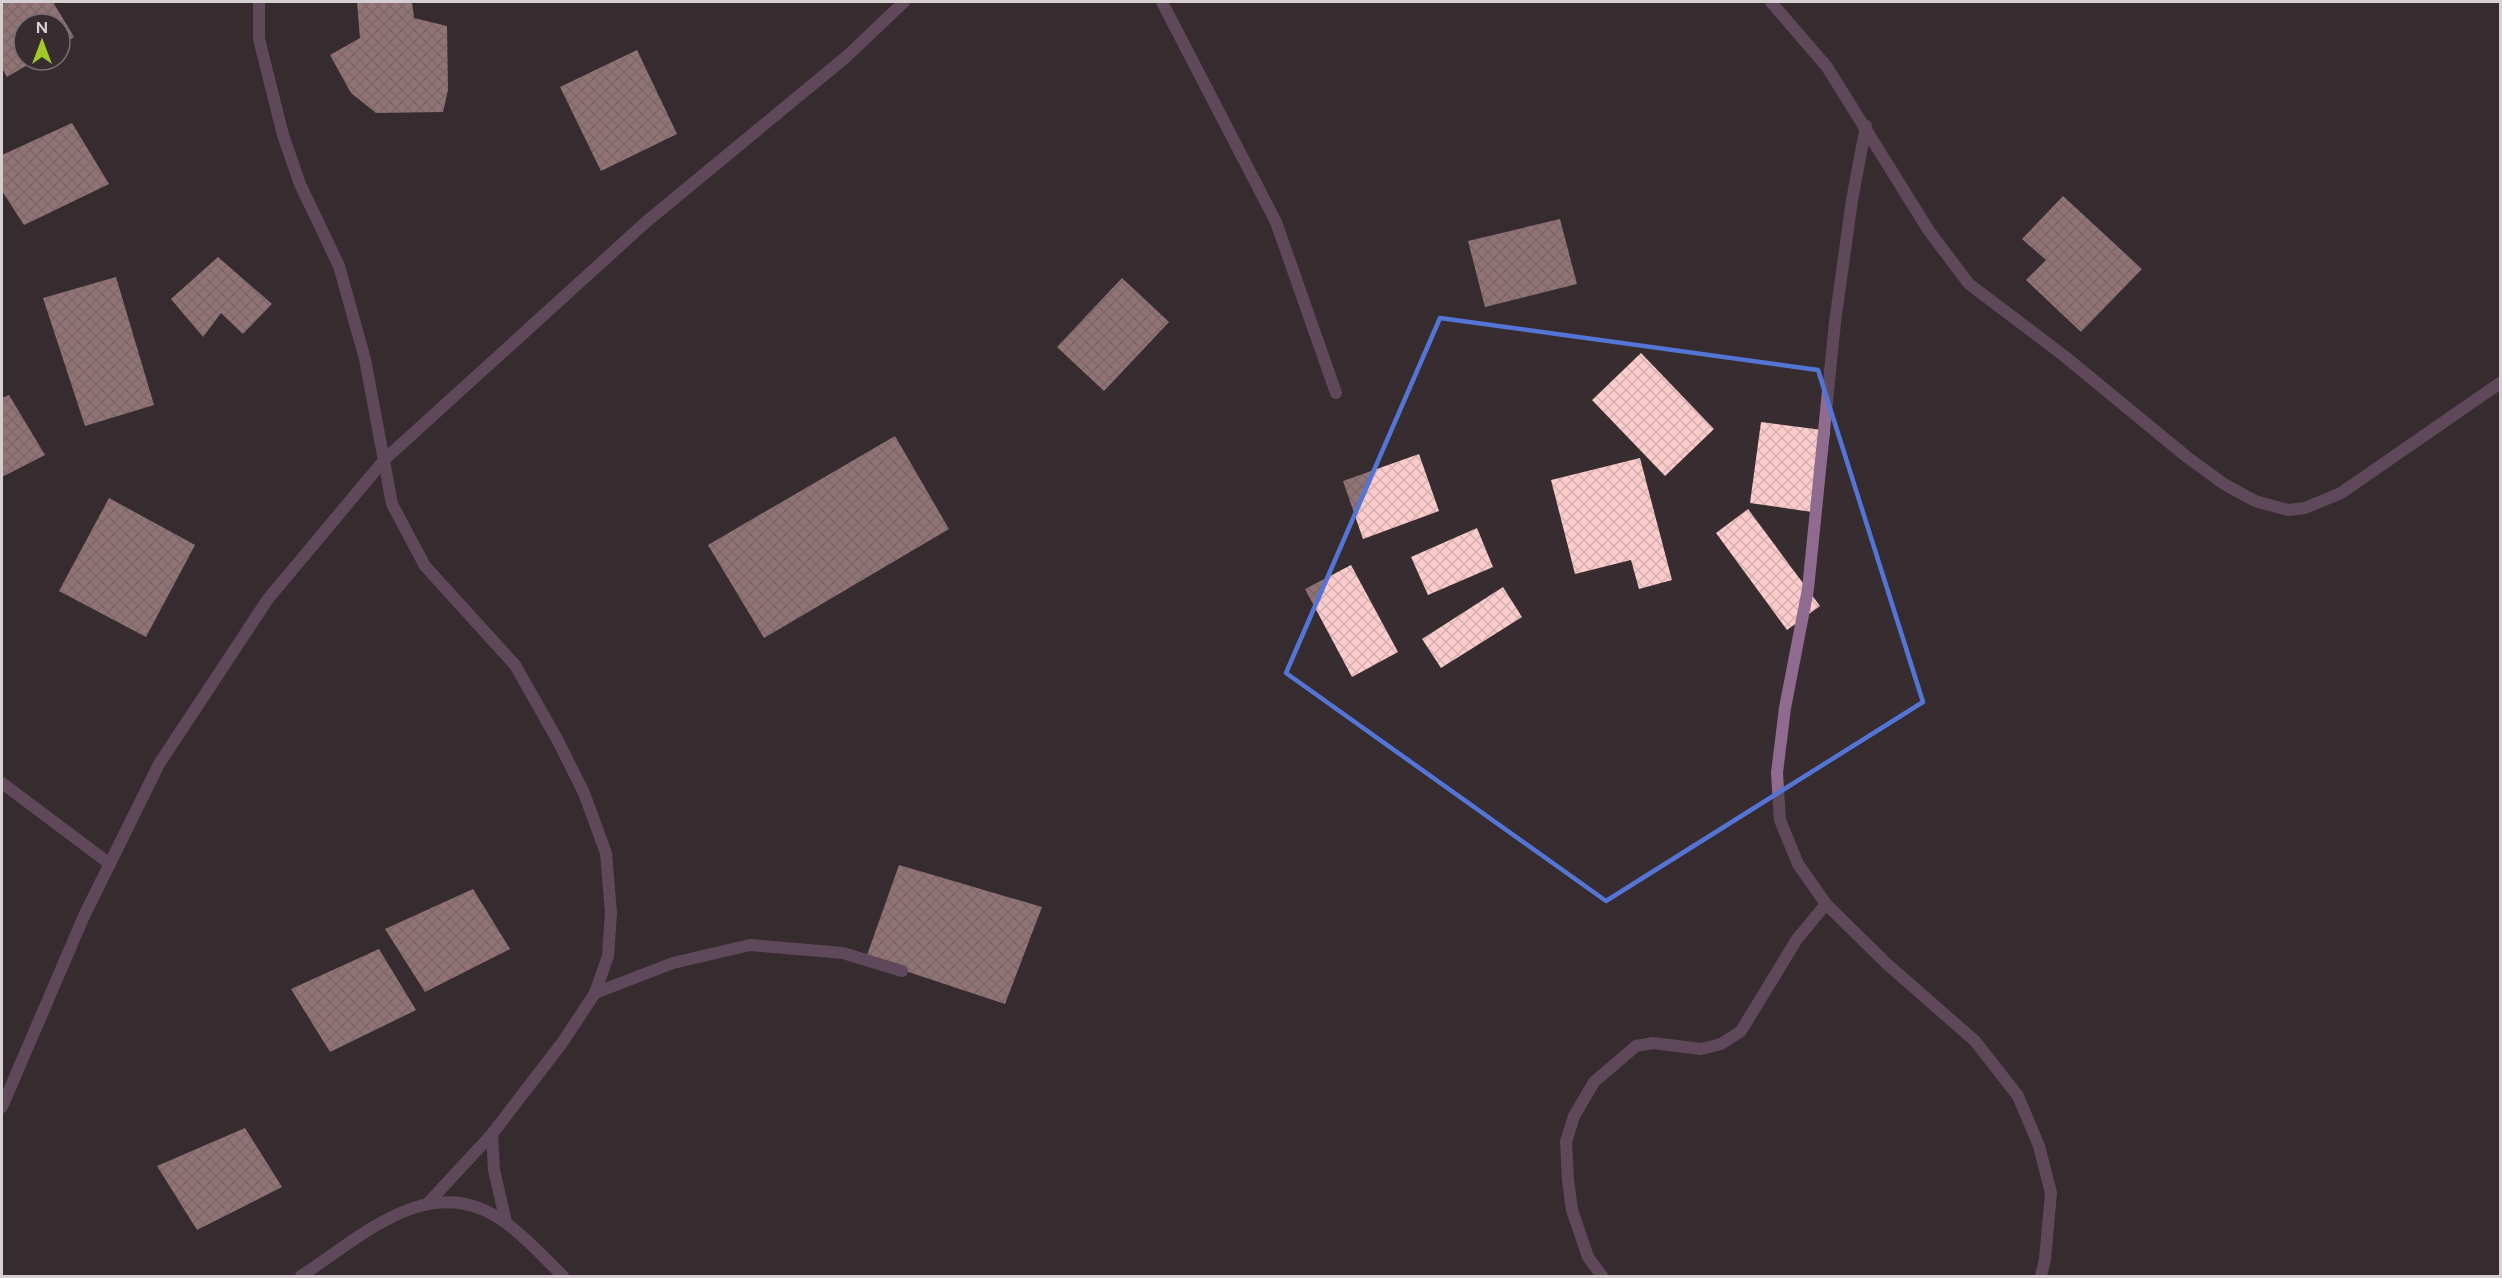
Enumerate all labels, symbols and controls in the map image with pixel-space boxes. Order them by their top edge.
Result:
north arrow [12,12,72,72]
text: N [36,18,48,37]

